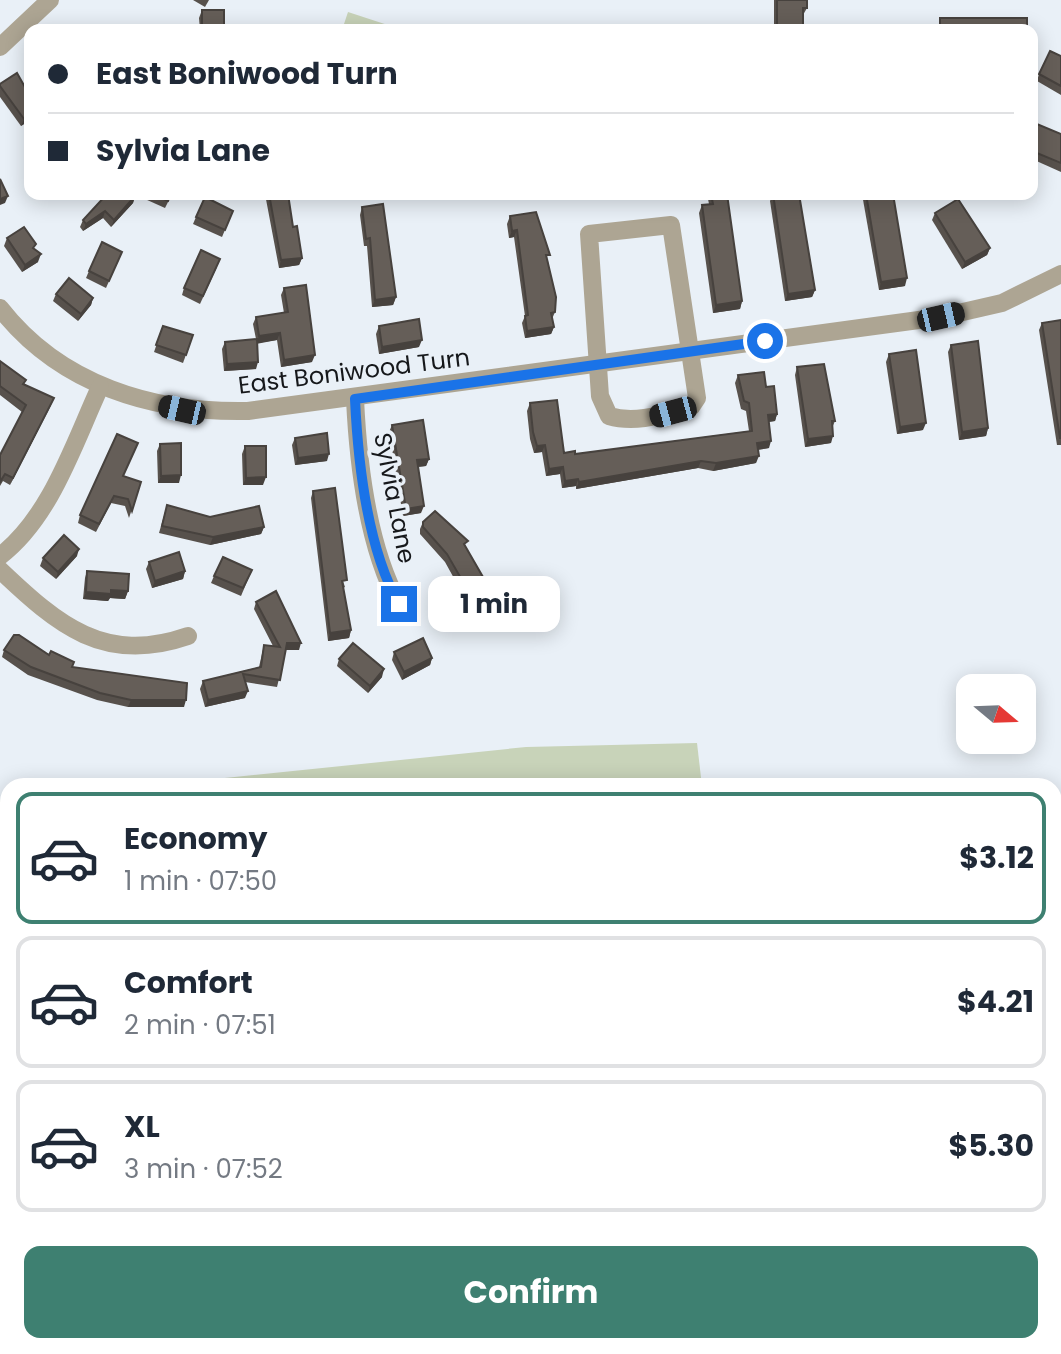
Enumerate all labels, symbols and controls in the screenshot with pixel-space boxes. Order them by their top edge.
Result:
text: East Boniwood Turn [96,52,398,95]
text: Sylvia Lane [96,129,270,172]
car [915,300,967,334]
route start [747,323,783,359]
street label: East Boniwood Turn [236,340,472,402]
car [156,393,208,427]
car [647,394,699,430]
street label: Sylvia Lane [366,430,424,566]
callout: 1 min [427,576,559,632]
route end [381,586,417,622]
text: 1 min [460,586,528,622]
north arrow [956,674,1036,754]
map controls [956,674,1036,754]
text: Economy [124,817,268,860]
icon: car [28,822,100,894]
text: $3.12 [959,836,1034,879]
text: 1 min · 07:50 [124,863,277,899]
text: Comfort [124,961,253,1004]
icon: car [28,966,100,1038]
text: $4.21 [957,980,1034,1023]
text: 2 min · 07:51 [124,1007,276,1043]
text: XL [124,1105,160,1148]
icon: car [28,1110,100,1182]
text: $5.30 [949,1124,1034,1167]
text: 3 min · 07:52 [124,1151,283,1187]
button: Confirm [24,1246,1038,1338]

